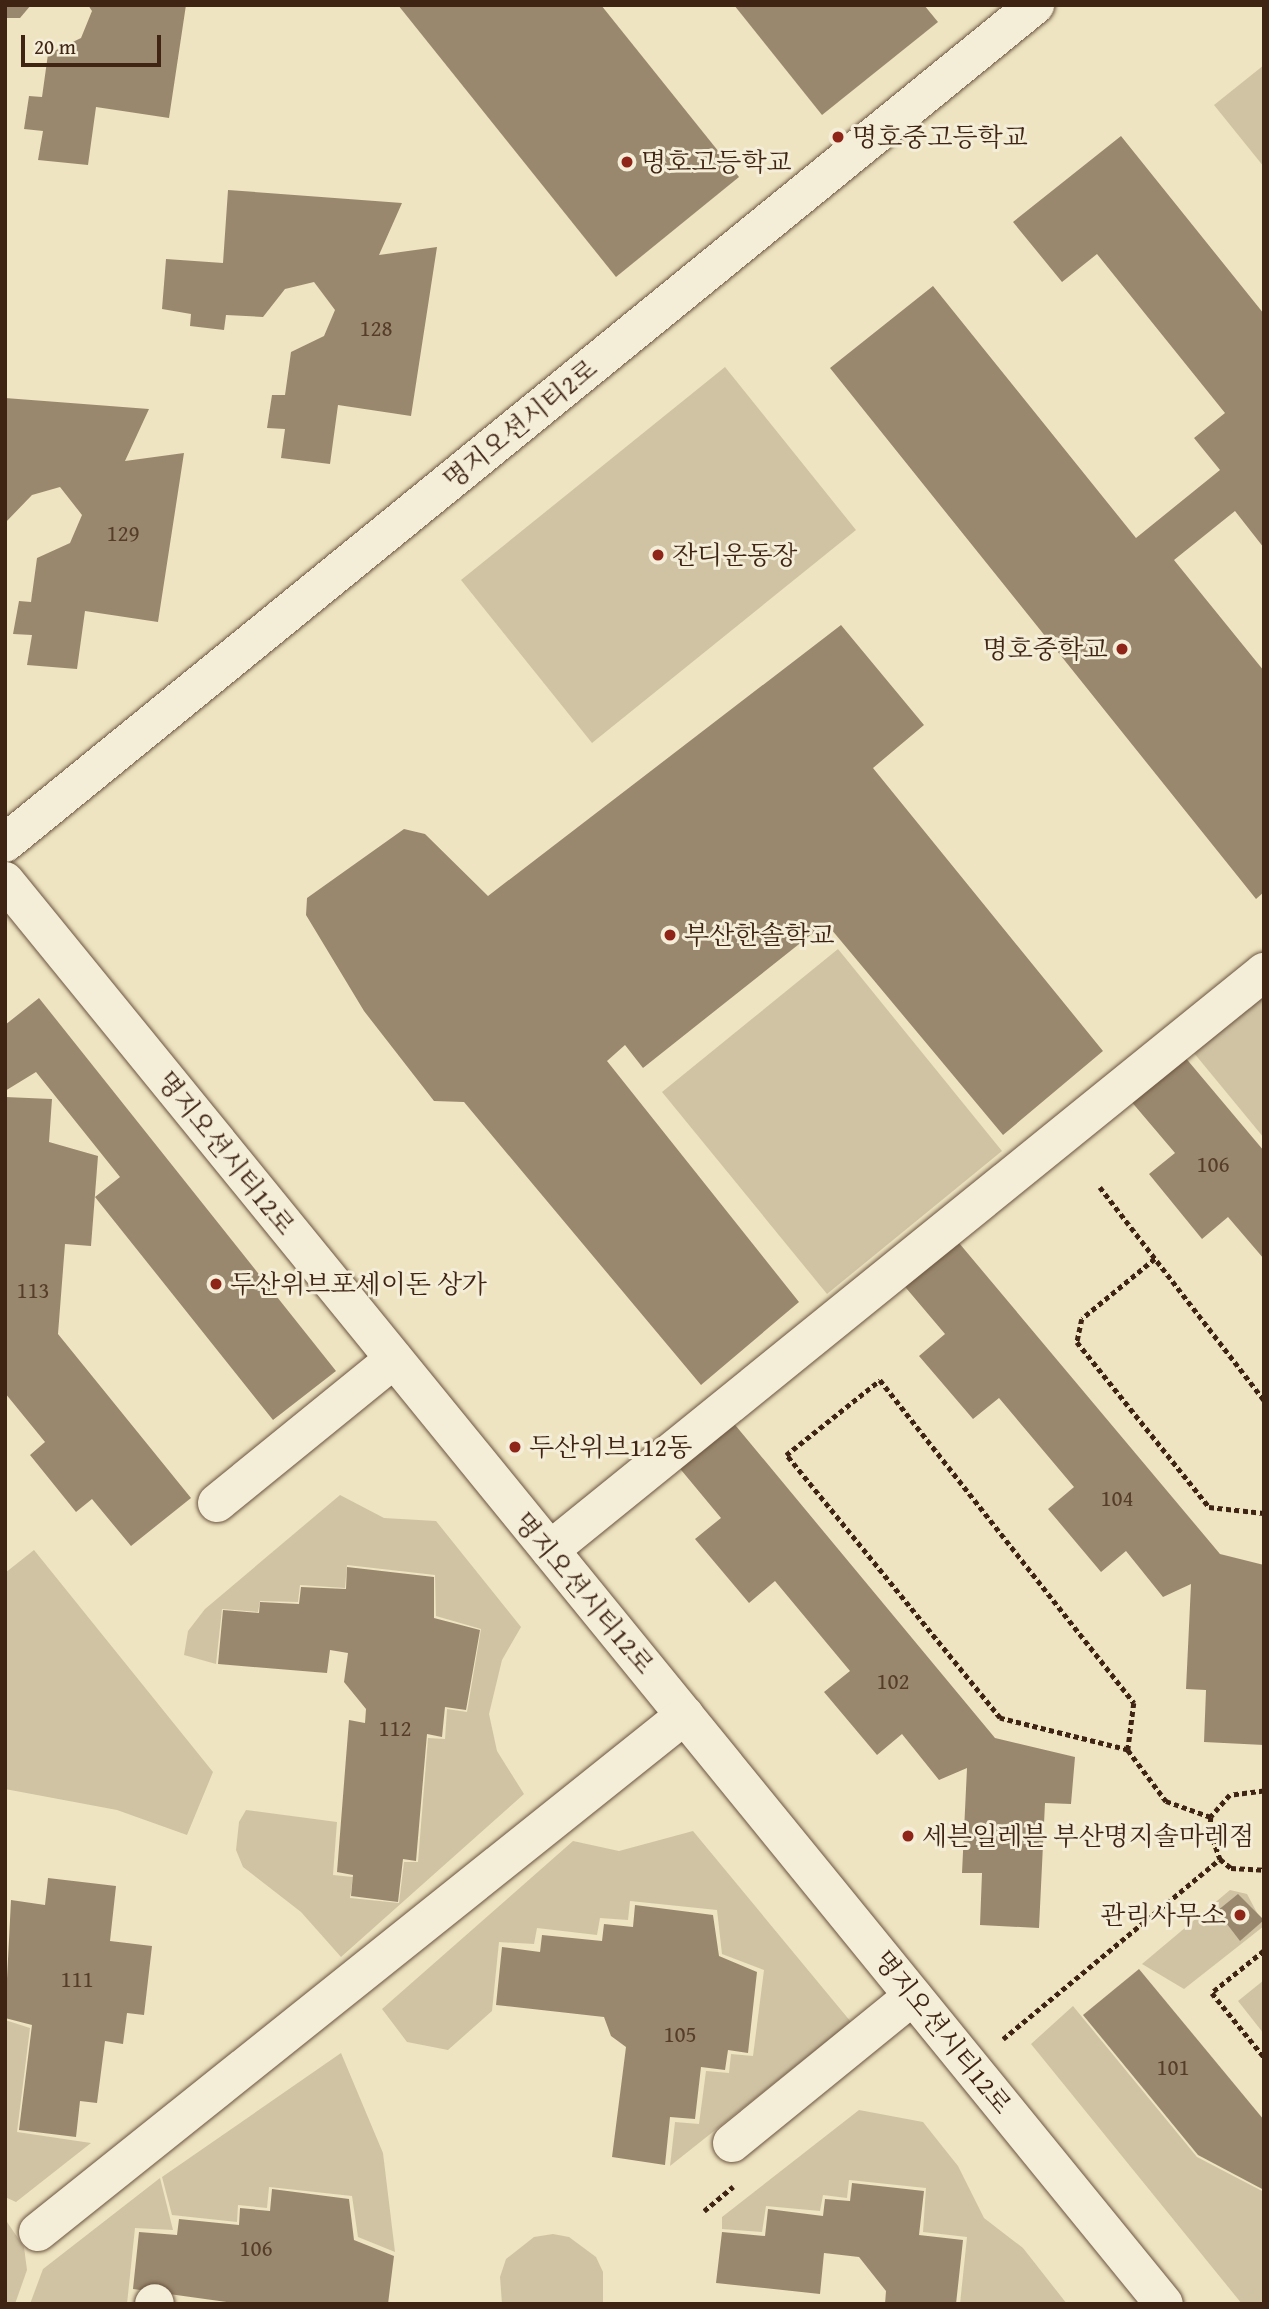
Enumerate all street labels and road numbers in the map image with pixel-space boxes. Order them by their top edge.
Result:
street label: 명지오션시티2로 [437,353,603,495]
street label: 명지오션시티12로 [151,1065,301,1241]
street label: 명지오션시티12로 [507,1506,661,1680]
street label: 명지오션시티12로 [868,1944,1018,2120]

